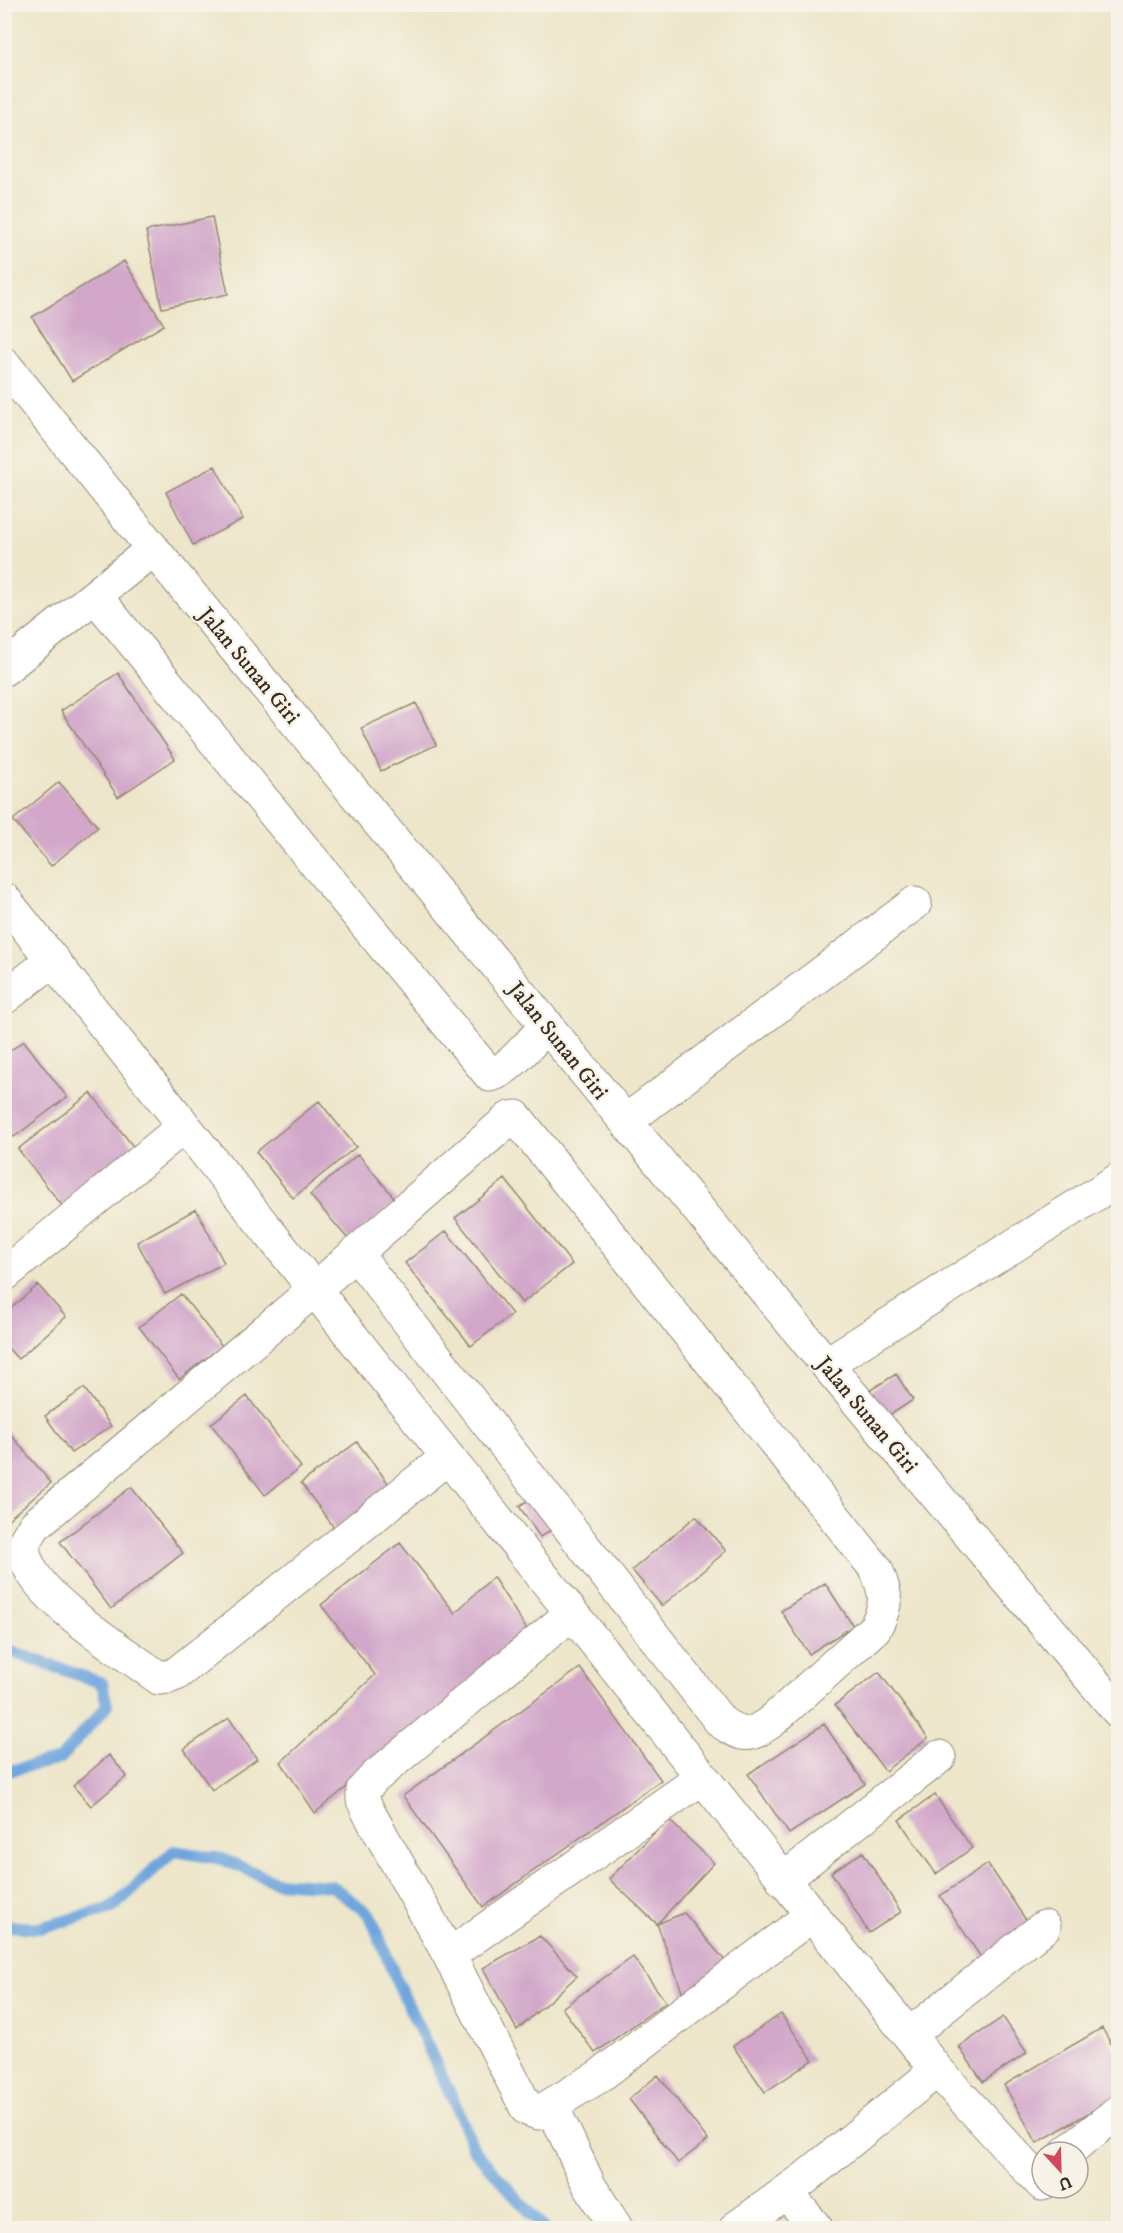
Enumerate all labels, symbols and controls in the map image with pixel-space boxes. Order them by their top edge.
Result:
street label: Jalan Sunan Giri [191,601,305,730]
street label: Jalan Sunan Giri [501,975,614,1105]
street label: Jalan Sunan Giri [809,1350,923,1479]
north arrow [1030,2140,1090,2200]
text: U [1055,2171,1075,2195]

